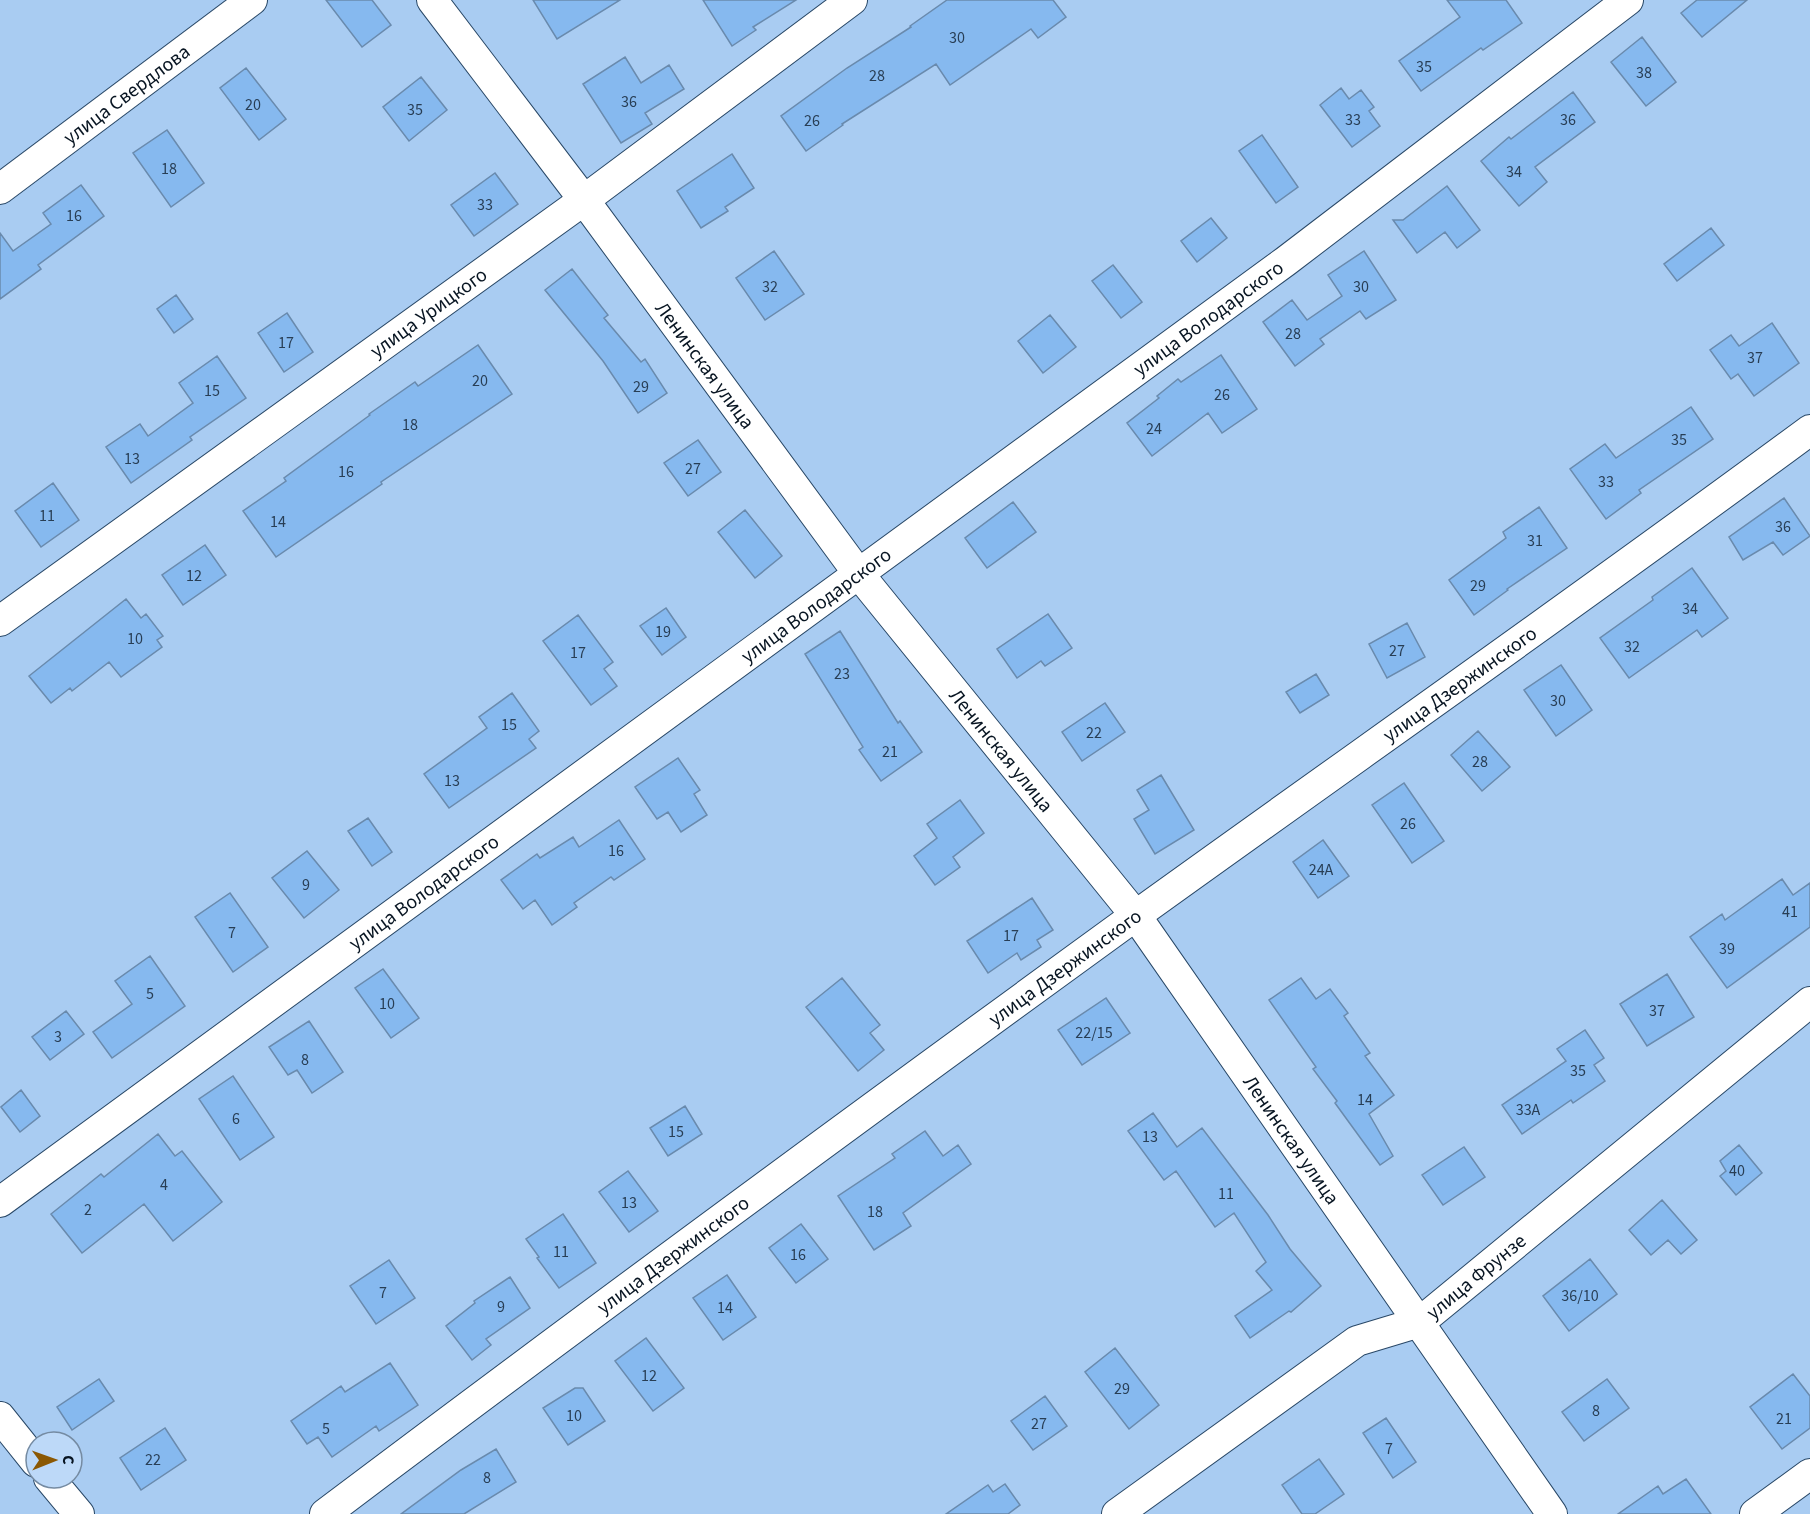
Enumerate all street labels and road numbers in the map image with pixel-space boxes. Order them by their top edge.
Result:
street label: улица Свердлова [58,38,196,152]
street label: улица Володарского [1128,254,1290,383]
street label: улица Урицкого [365,261,493,365]
street label: Ленинская улица [648,296,761,435]
street label: улица Володарского [735,541,897,670]
street label: улица Дзержинского [1377,620,1543,749]
street label: Ленинская улица [942,683,1060,819]
street label: улица Володарского [343,828,505,957]
street label: улица Дзержинского [983,903,1148,1033]
street label: Ленинская улица [1236,1070,1346,1211]
street label: улица Дзержинского [591,1190,756,1321]
street label: улица Фрунзе [1421,1227,1533,1326]

